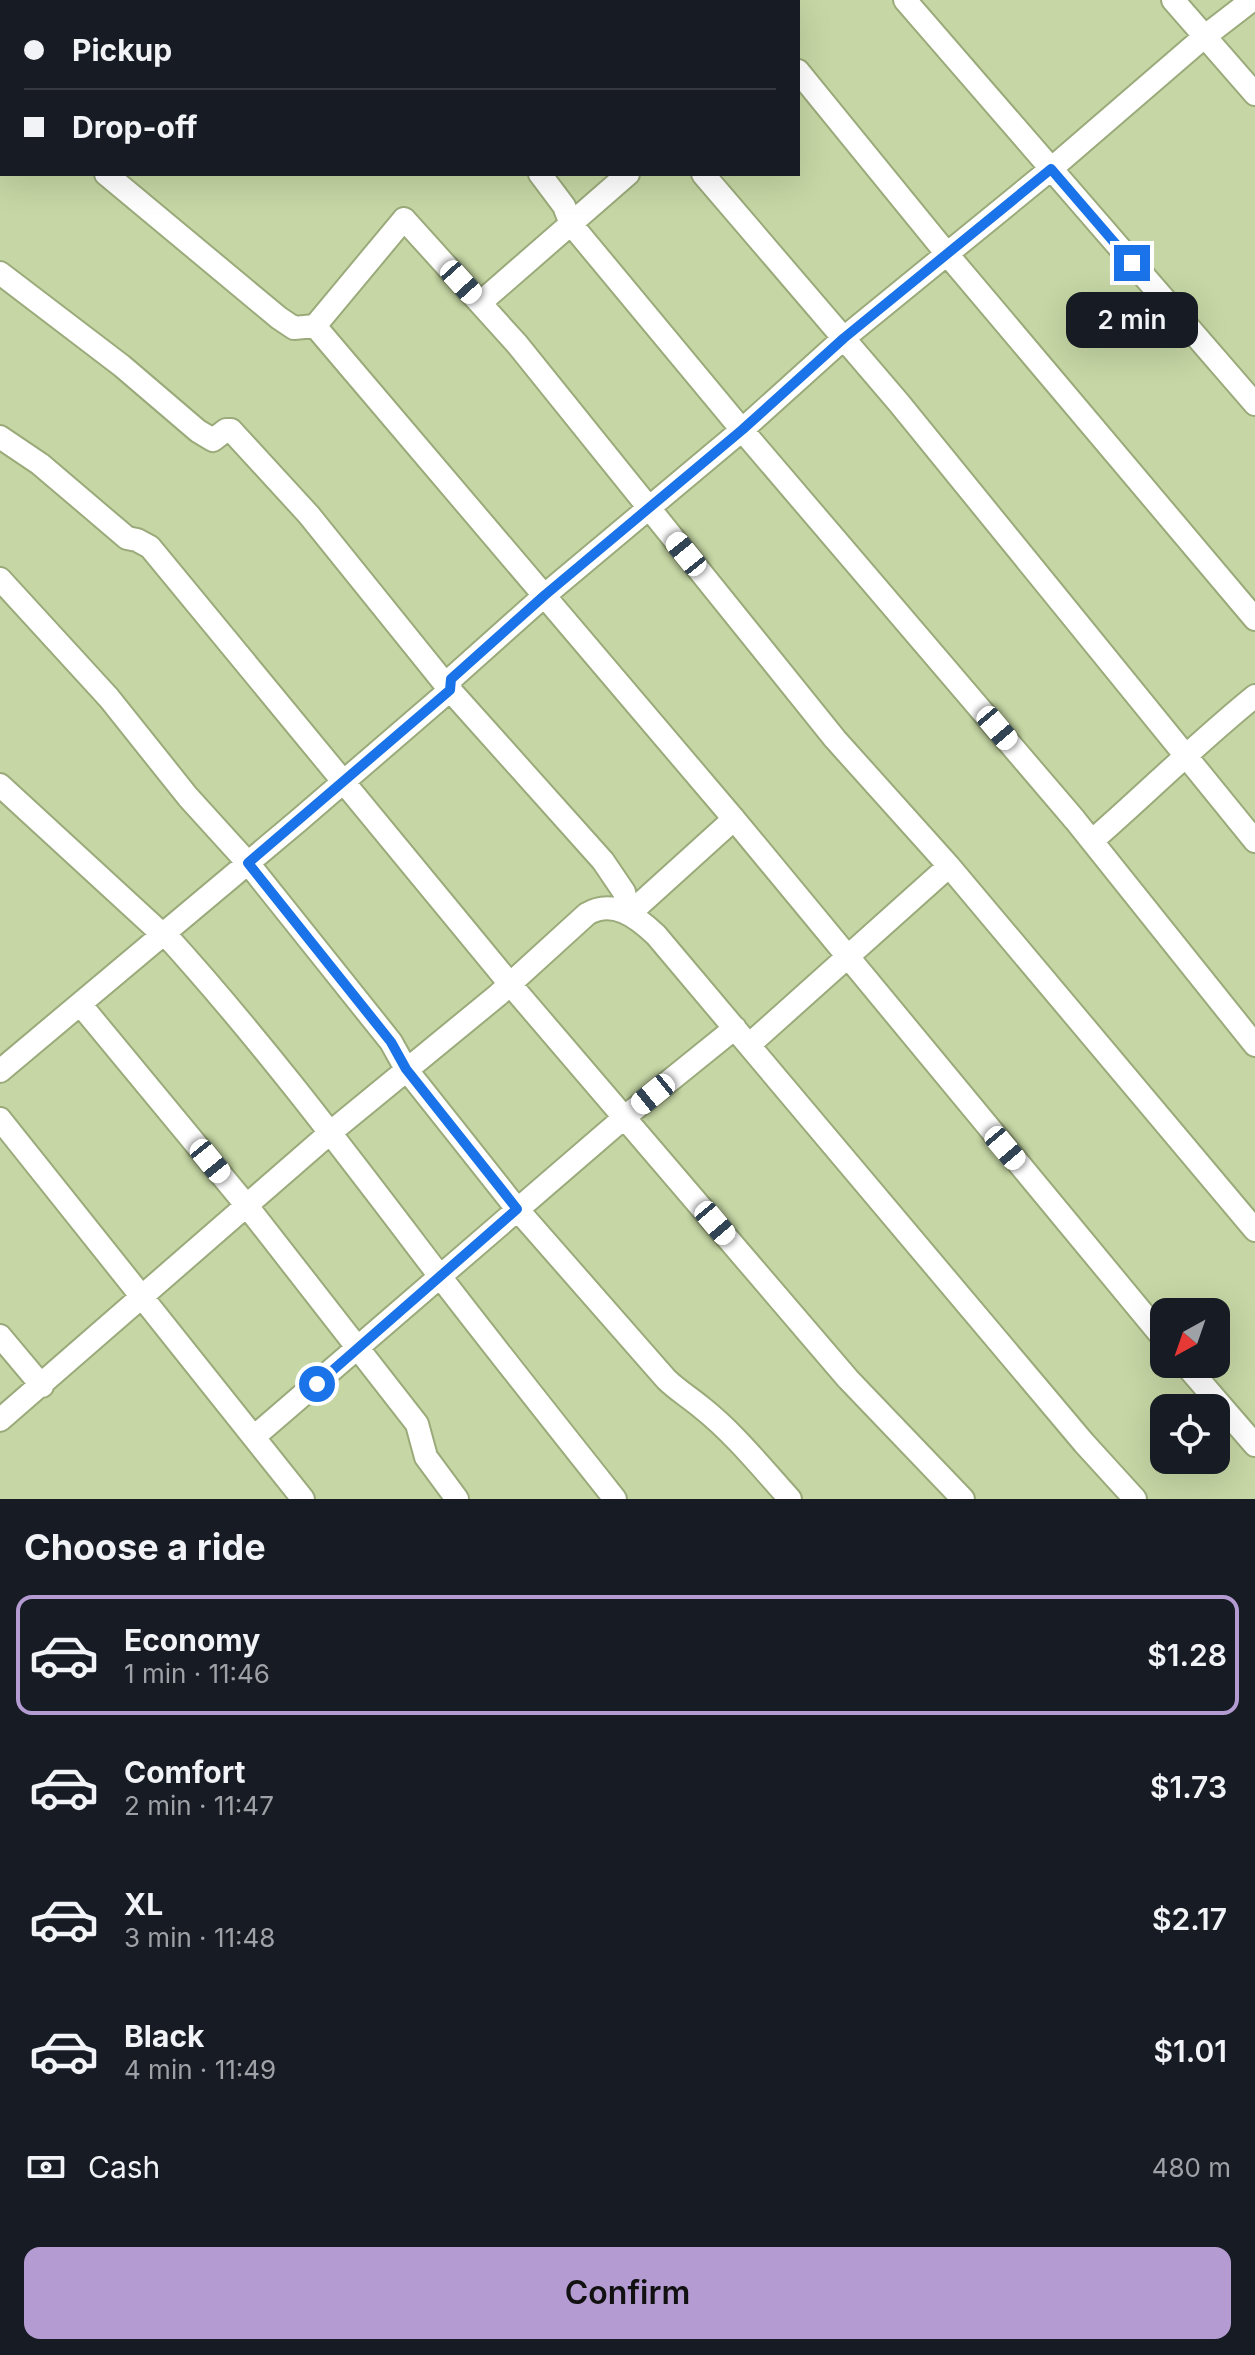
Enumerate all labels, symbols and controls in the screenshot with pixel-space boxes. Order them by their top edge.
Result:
text: Pickup [72,32,172,68]
text: Drop-off [72,109,198,145]
route end [1114,245,1150,281]
car [436,256,486,308]
callout: 2 min [1066,291,1198,347]
text: 2 min [1098,304,1166,335]
car [662,528,710,580]
car [972,702,1022,754]
car [627,1070,679,1118]
car [980,1122,1030,1174]
car [186,1135,234,1187]
car [690,1197,740,1249]
north arrow [1150,1298,1230,1378]
map controls [1150,1298,1230,1474]
route start [299,1366,335,1402]
button: locate [1150,1394,1230,1474]
text: Choose a ride [24,1525,266,1569]
icon: car [28,1619,100,1691]
text: Economy [124,1622,260,1658]
text: $1.28 [1147,1637,1227,1673]
text: 1 min · 11:46 [124,1658,270,1689]
icon: car [28,1751,100,1823]
text: Comfort [124,1754,245,1790]
text: $1.73 [1150,1769,1227,1805]
text: 2 min · 11:47 [124,1790,274,1821]
icon: car [28,1883,100,1955]
text: XL [124,1886,163,1922]
text: $2.17 [1152,1901,1227,1937]
text: 3 min · 11:48 [124,1922,275,1953]
icon: car [28,2015,100,2087]
text: Black [124,2018,204,2054]
text: $1.01 [1154,2033,1227,2069]
text: 4 min · 11:49 [124,2054,276,2085]
icon: cash [24,2145,68,2189]
text: Cash [88,2149,160,2185]
text: 480 m [1152,2152,1231,2183]
button: Confirm [24,2247,1231,2339]

